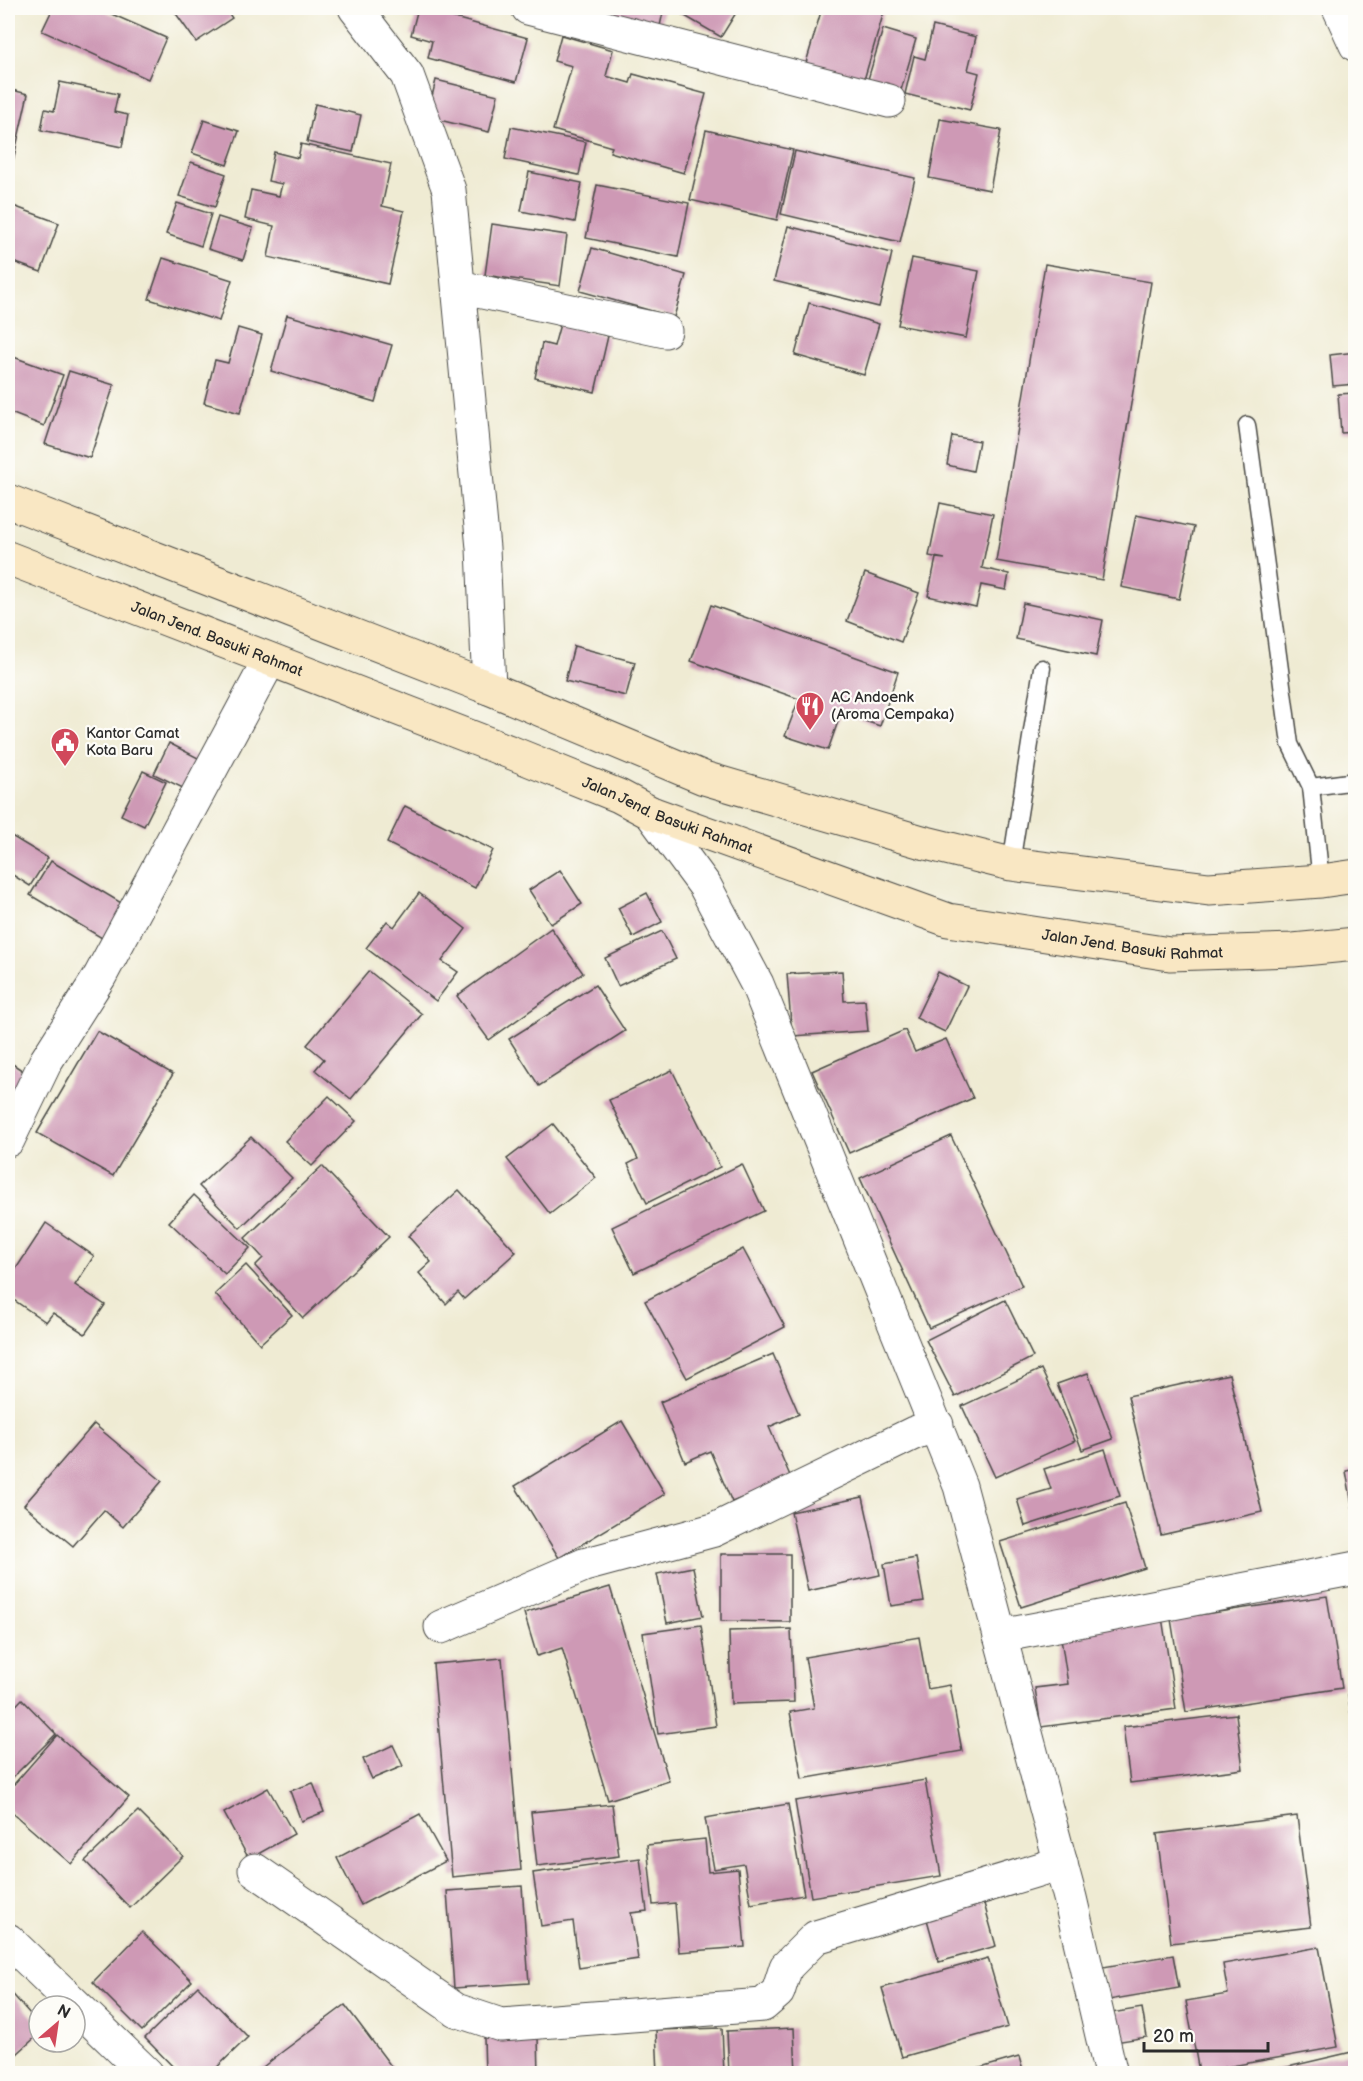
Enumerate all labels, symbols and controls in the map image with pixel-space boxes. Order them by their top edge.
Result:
street label: Jalan Jend. Basuki Rahmat [128,597,306,681]
place label: AC Andoenk (Aroma Cempaka) [831,688,954,724]
restaurant icon: AC Andoenk (Aroma Cempaka) [794,690,826,732]
place label: Kantor Camat Kota Baru [86,724,180,760]
public building icon: Kantor Camat Kota Baru [49,726,81,768]
street label: Jalan Jend. Basuki Rahmat [579,773,756,858]
street label: Jalan Jend. Basuki Rahmat [1041,925,1224,963]
north arrow [27,1994,87,2054]
text: N [54,2001,73,2023]
scale bar [1144,2015,1268,2053]
text: 20 m [1153,2026,1194,2047]

